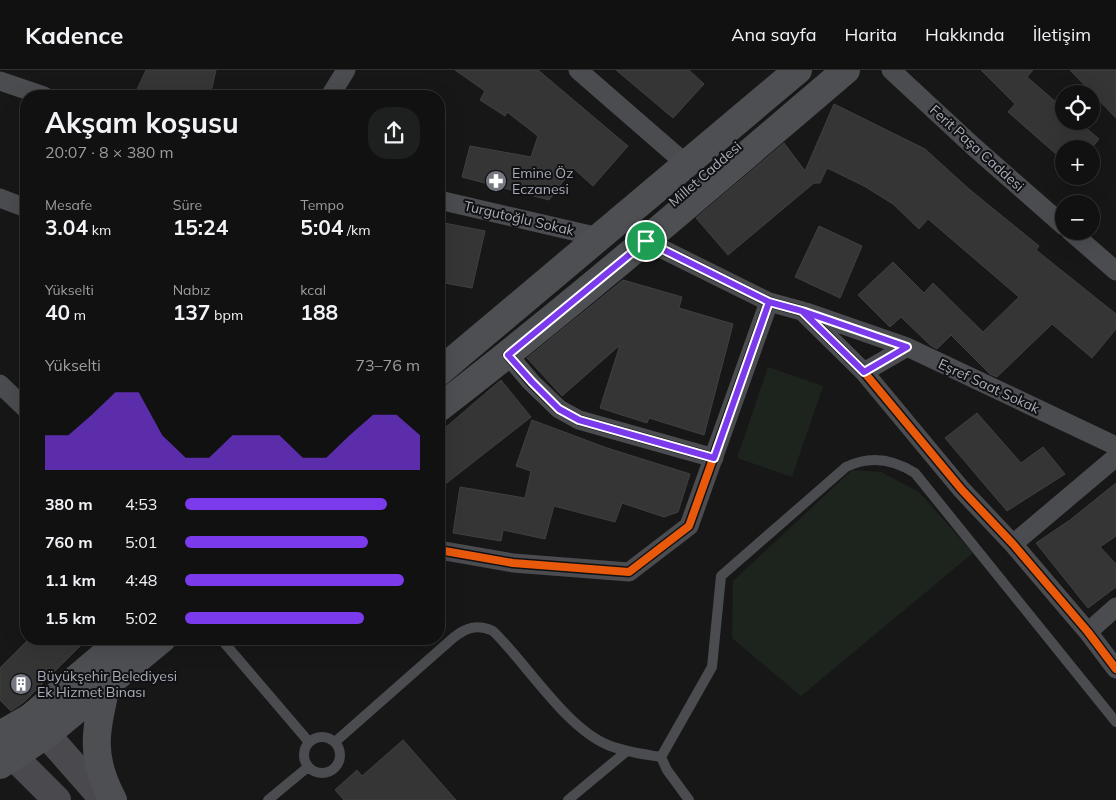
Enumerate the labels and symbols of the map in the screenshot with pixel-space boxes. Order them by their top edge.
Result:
street label: Ferit Paşa Caddesi [926,101,1028,195]
street label: Millet Caddesi [665,137,745,211]
place label: Emine Öz Eczanesi [512,164,573,198]
pharmacy icon: Emine Öz Eczanesi [484,169,508,193]
street label: Turgutoğlu Sokak [462,197,577,240]
pin [625,220,667,262]
street label: Eşref Saat Sokak [936,355,1043,418]
place label: Büyükşehir Belediyesi Ek Hizmet Binası [37,667,177,701]
building icon: Büyükşehir Belediyesi Ek Hizmet Binası [9,672,33,696]

